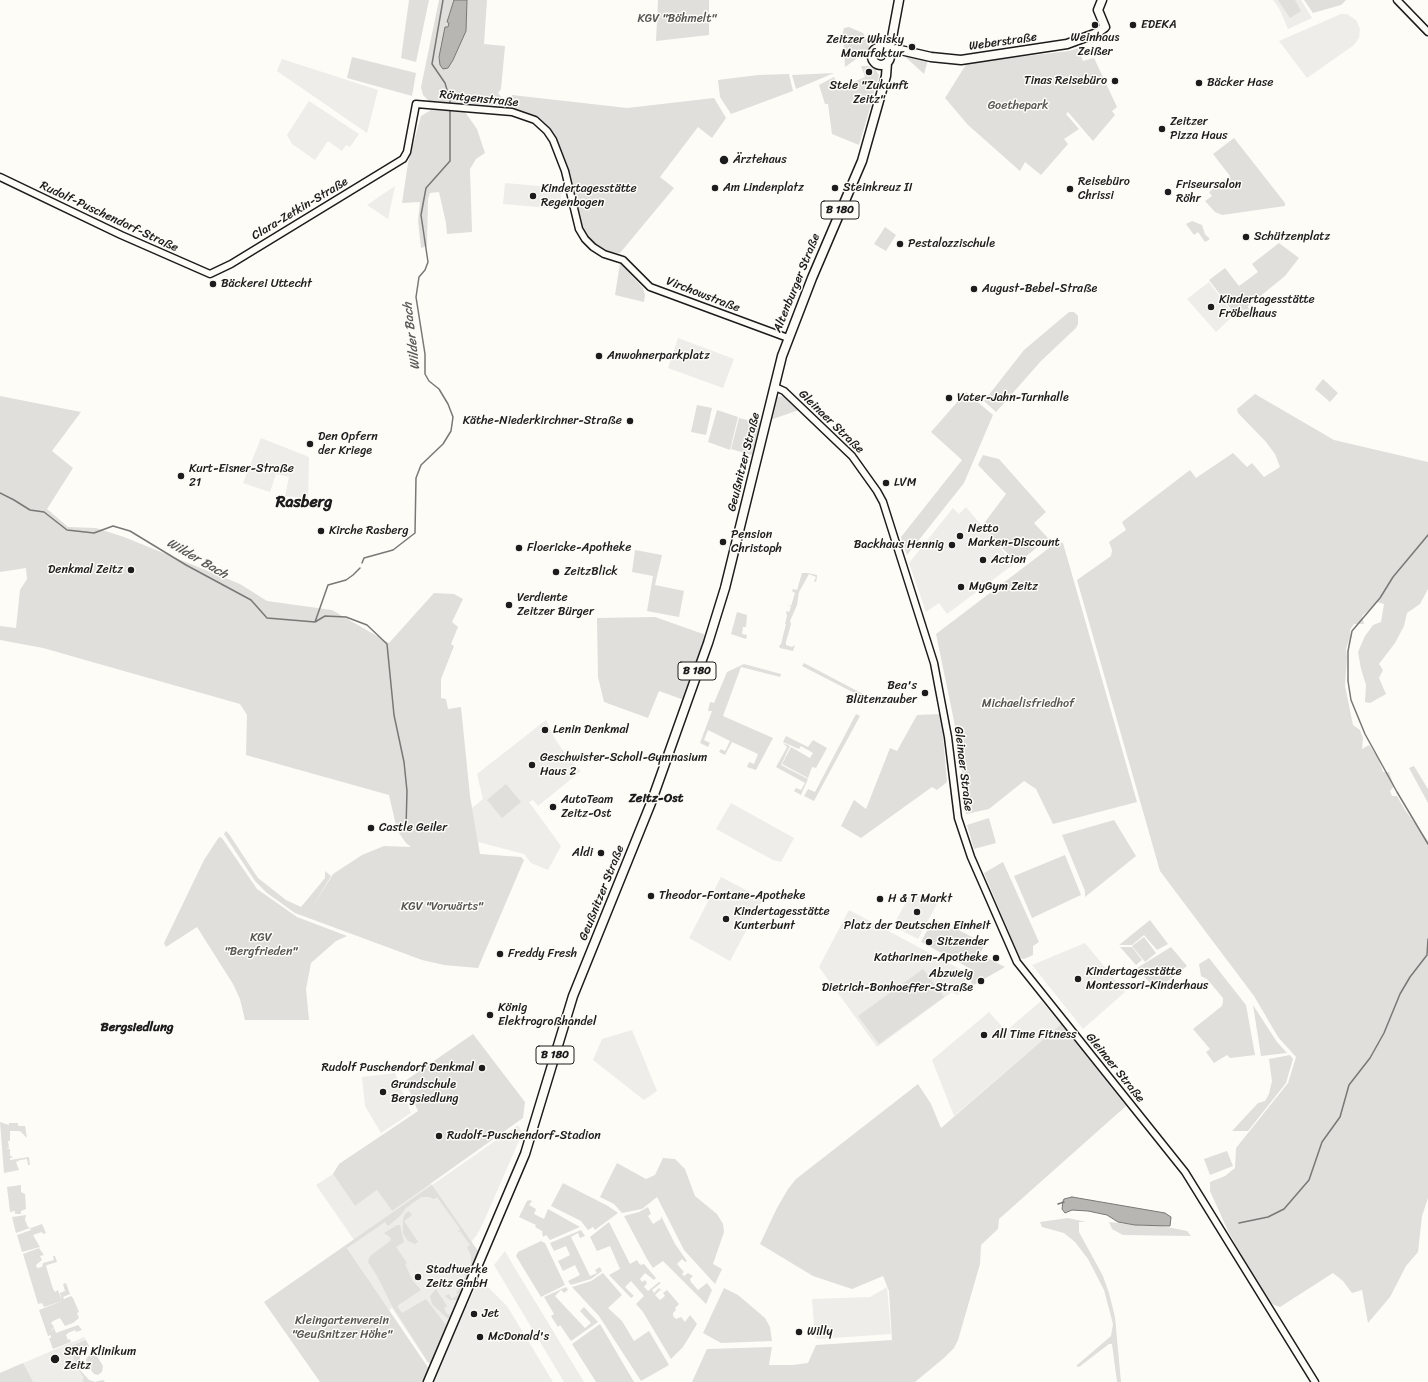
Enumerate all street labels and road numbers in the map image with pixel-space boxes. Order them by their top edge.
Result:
street label: Weberstraße [968,30,1038,54]
street label: Röntgenstraße [439,88,519,110]
street label: Clara-Zetkin-Straße [249,175,351,243]
street label: Rudolf-Puschendorf-Straße [38,179,180,255]
road number: B 180 [821,201,859,219]
street label: Altenburger Straße [771,232,823,334]
street label: Virchowstraße [664,274,742,316]
street label: Gleinaer Straße [795,387,867,457]
street label: Geußnitzer Straße [725,411,763,513]
road number: B 180 [678,662,716,680]
street label: Gleinaer Straße [951,726,975,812]
street label: Geußnitzer Straße [576,843,628,943]
street label: Gleinaer Straße [1083,1030,1147,1106]
road number: B 180 [536,1046,574,1064]

